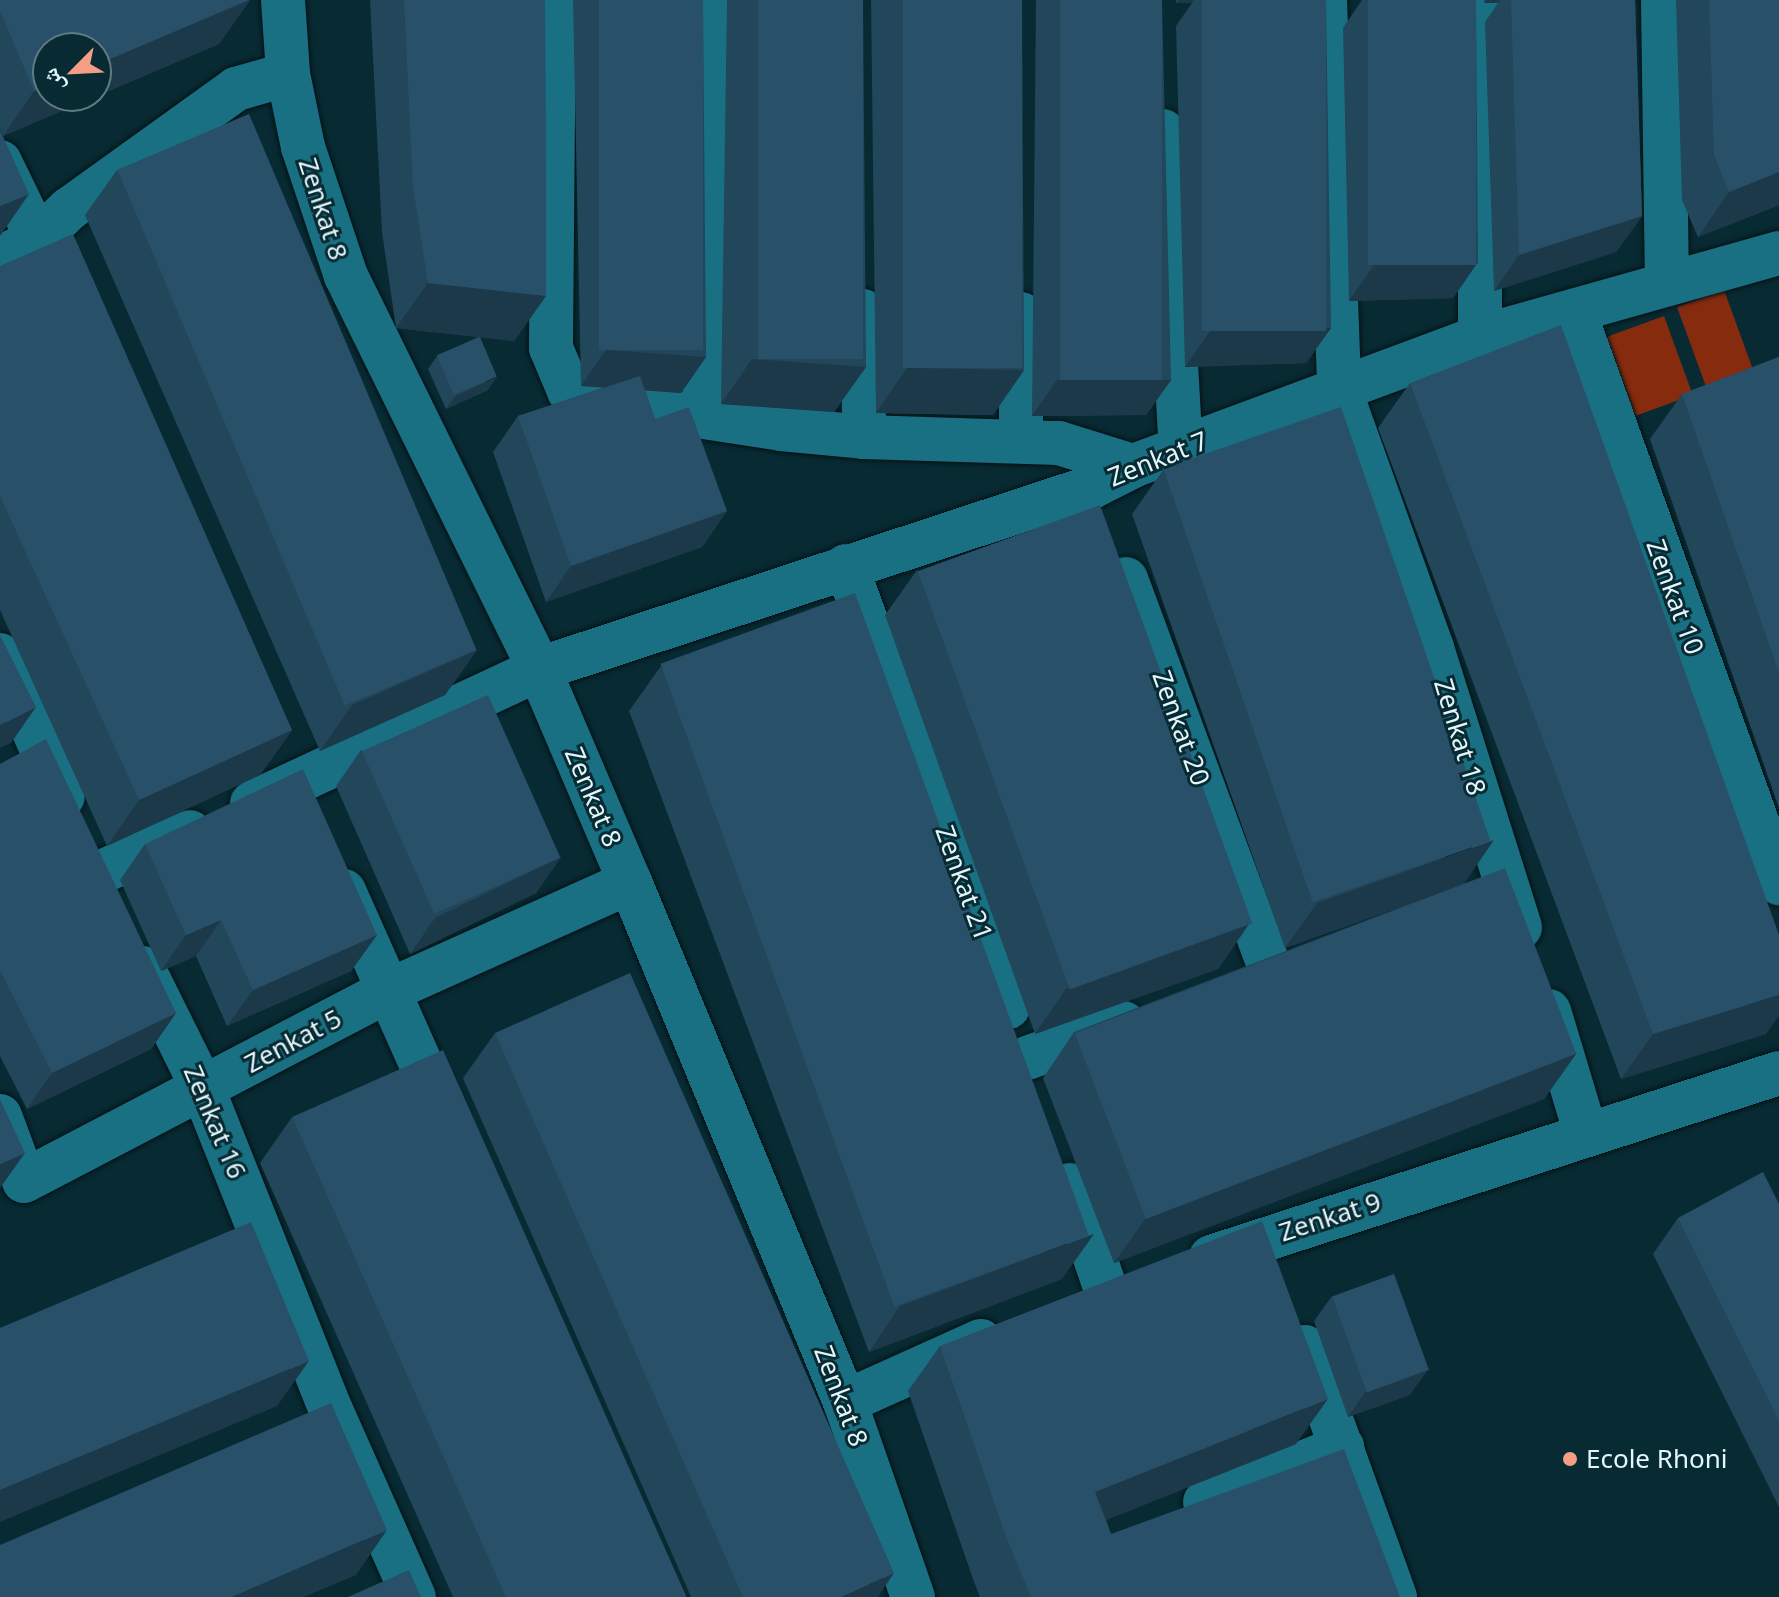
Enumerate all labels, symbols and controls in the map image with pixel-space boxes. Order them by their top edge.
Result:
north arrow [32,32,112,112]
text: ش [33,64,70,98]
street label: Zenkat 8 [292,154,354,264]
street label: Zenkat 7 [1103,425,1213,493]
street label: Zenkat 10 [1640,535,1710,659]
street label: Zenkat 20 [1146,666,1216,790]
street label: Zenkat 18 [1428,675,1492,799]
street label: Zenkat 8 [558,743,628,851]
street label: Zenkat 21 [929,821,999,945]
street label: Zenkat 5 [239,1003,347,1079]
street label: Zenkat 16 [177,1061,253,1183]
street label: Zenkat 9 [1275,1186,1385,1248]
street label: Zenkat 8 [808,1341,874,1451]
place label: Ecole Rhoni [1586,1443,1728,1475]
marker: Ecole Rhoni [1561,1450,1579,1468]

